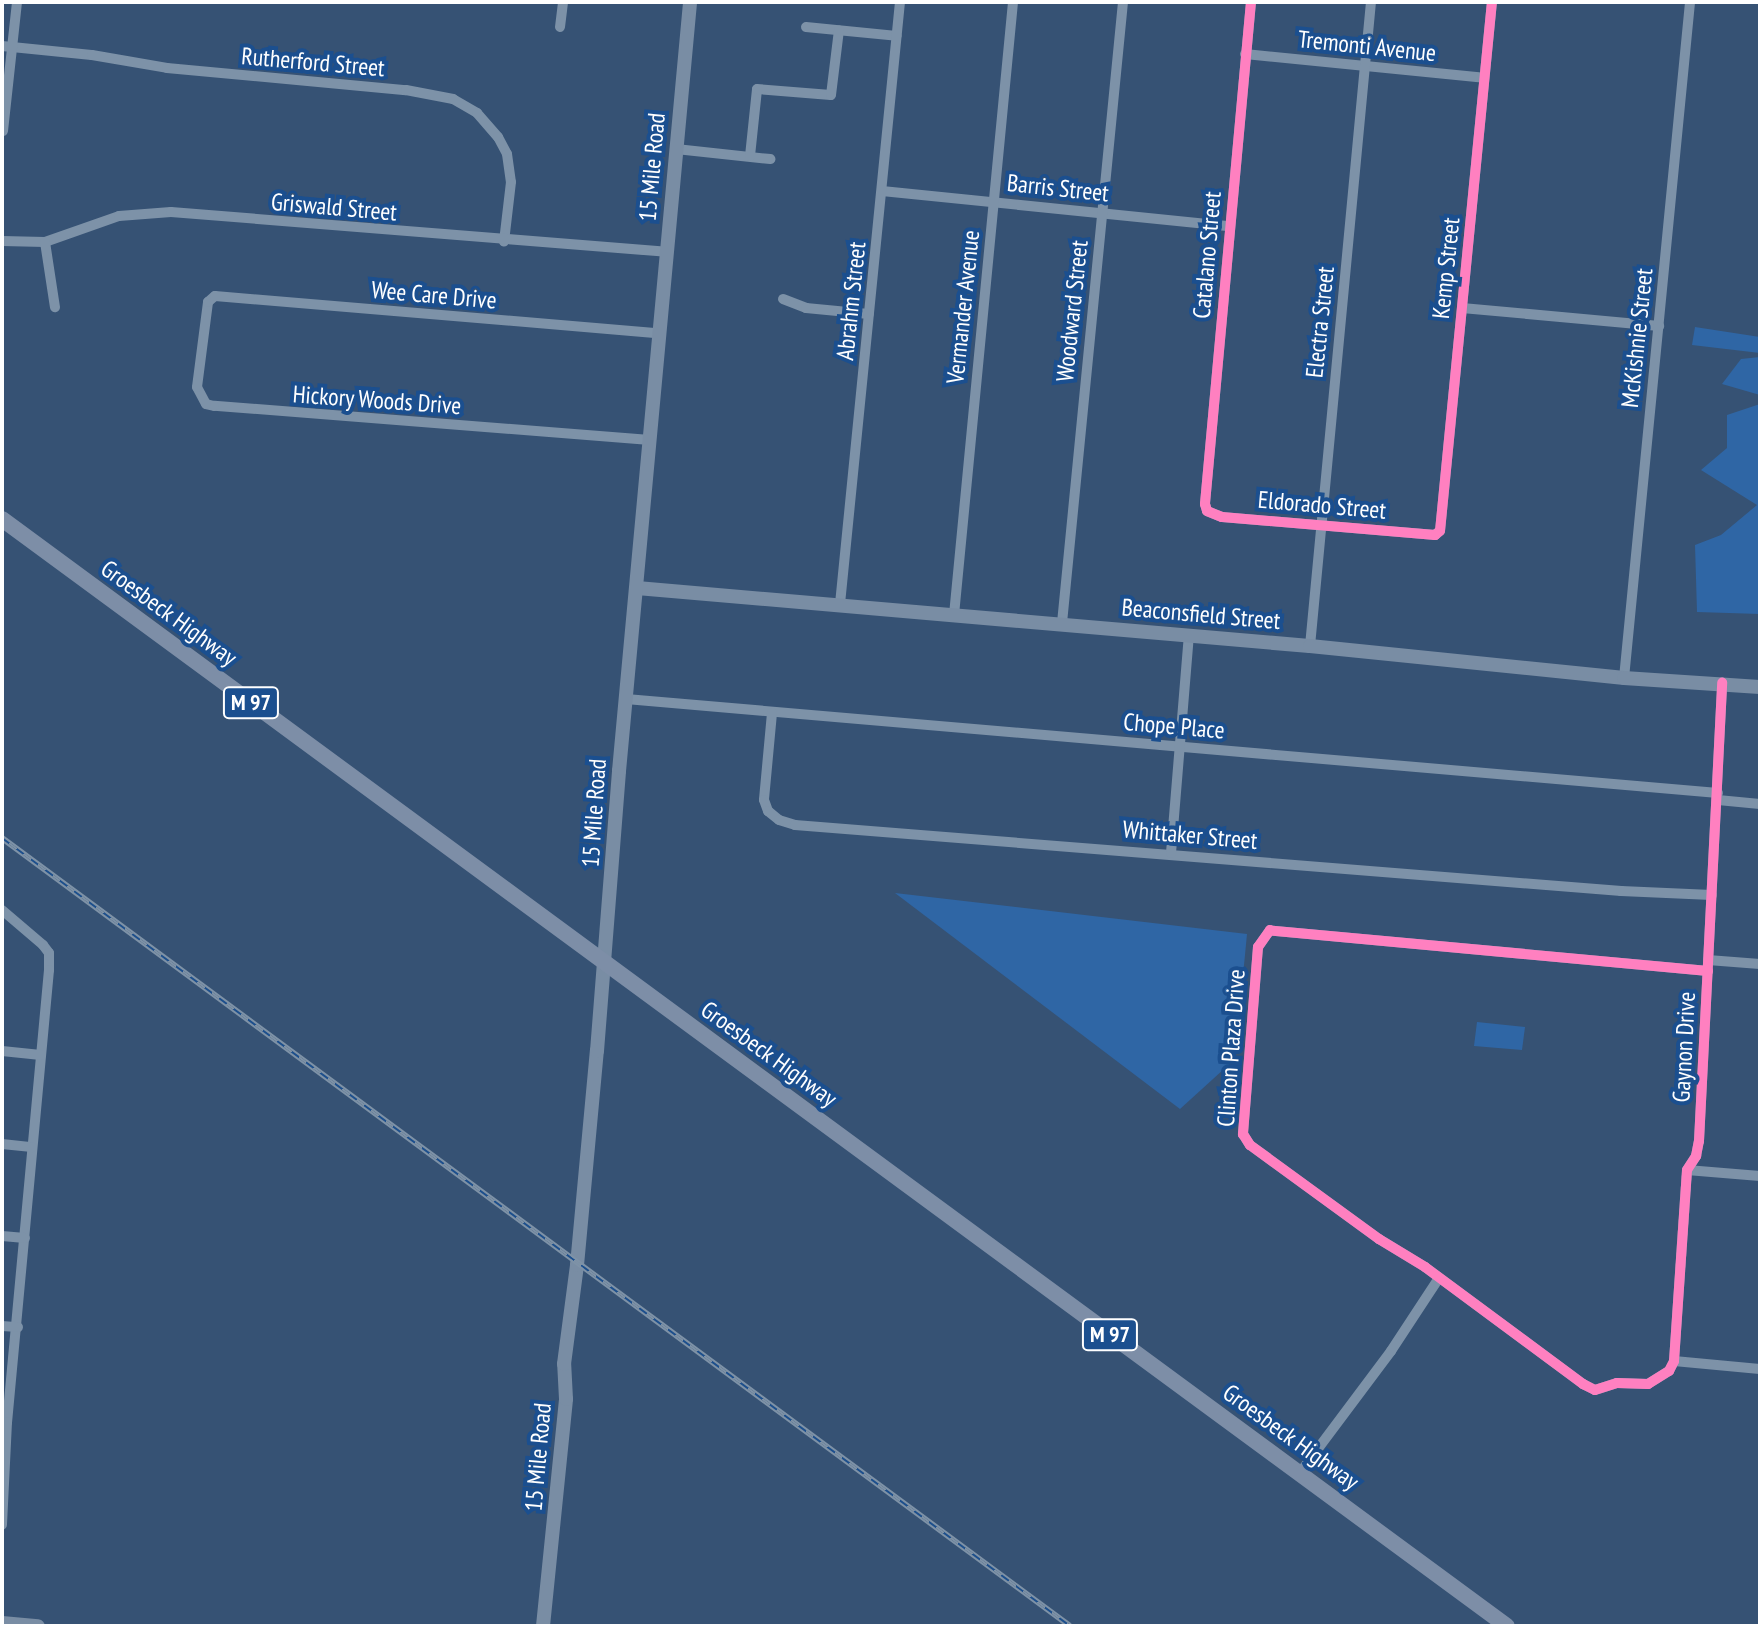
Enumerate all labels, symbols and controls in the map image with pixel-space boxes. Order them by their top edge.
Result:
street label: Tremonti Avenue [1296,24,1438,68]
street label: Rutherford Street [240,41,386,83]
street label: 15 Mile Road [633,112,671,222]
street label: Barris Street [1006,168,1110,208]
street label: Griswald Street [270,187,398,227]
street label: Catalano Street [1187,190,1227,320]
street label: Kemp Street [1426,216,1466,320]
street label: Vermander Avenue [941,228,985,386]
street label: Woodward Street [1050,239,1094,383]
street label: Abrahm Street [830,240,872,362]
street label: Electra Street [1300,265,1340,379]
street label: McKishnie Street [1615,267,1659,409]
street label: Wee Care Drive [370,275,498,315]
street label: Hickory Woods Drive [291,380,463,420]
street label: Eldorado Street [1257,485,1387,525]
street label: Groesbeck Highway [95,554,243,672]
street label: Beaconsfield Street [1120,593,1282,635]
road number: M 97 [221,685,281,721]
street label: Chope Place [1122,707,1226,745]
street label: 15 Mile Road [576,758,612,868]
street label: Whittaker Street [1121,815,1259,855]
street label: Clinton Plaza Drive [1211,968,1251,1128]
street label: Gaynon Drive [1667,991,1701,1103]
street label: Groesbeck Highway [695,995,843,1113]
road number: M 97 [1080,1317,1140,1353]
street label: Groesbeck Highway [1217,1378,1365,1496]
street label: 15 Mile Road [519,1402,557,1512]

